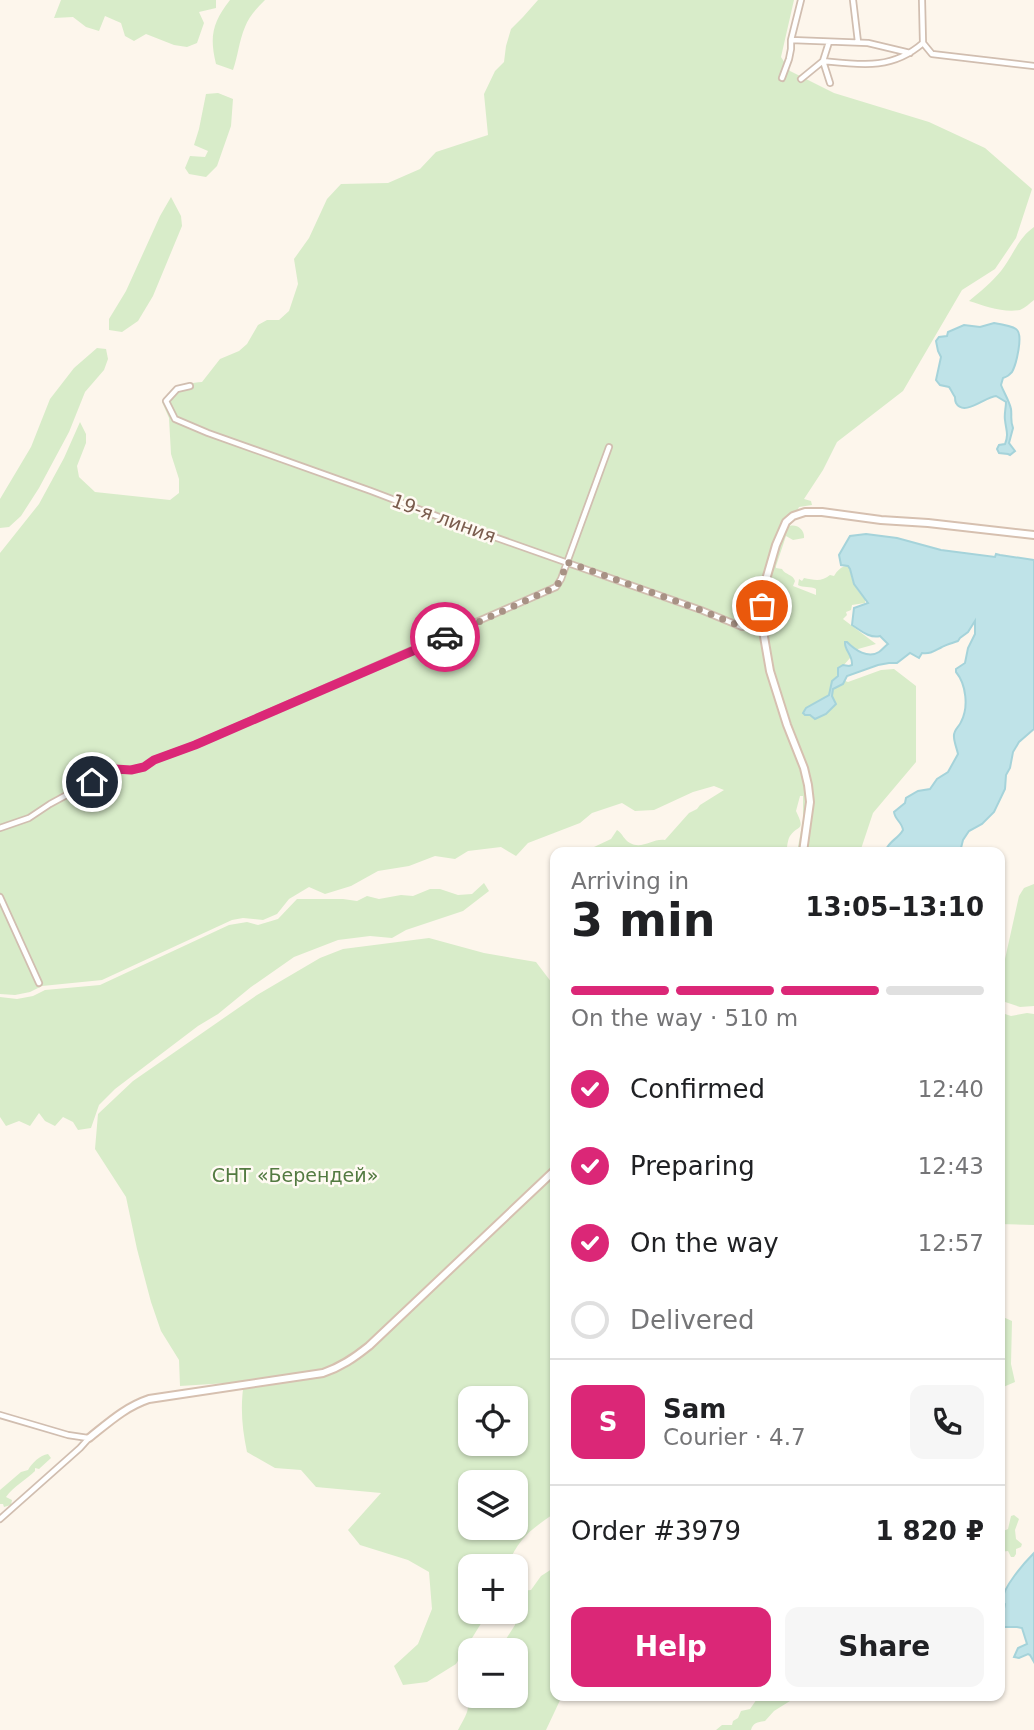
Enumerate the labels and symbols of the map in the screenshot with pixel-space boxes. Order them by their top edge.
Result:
street label: 19-я линия [389,489,499,547]
pin [732,576,792,636]
courier [410,602,480,672]
pin [62,752,122,812]
park label: СНТ «Берендей» [212,1164,378,1186]

